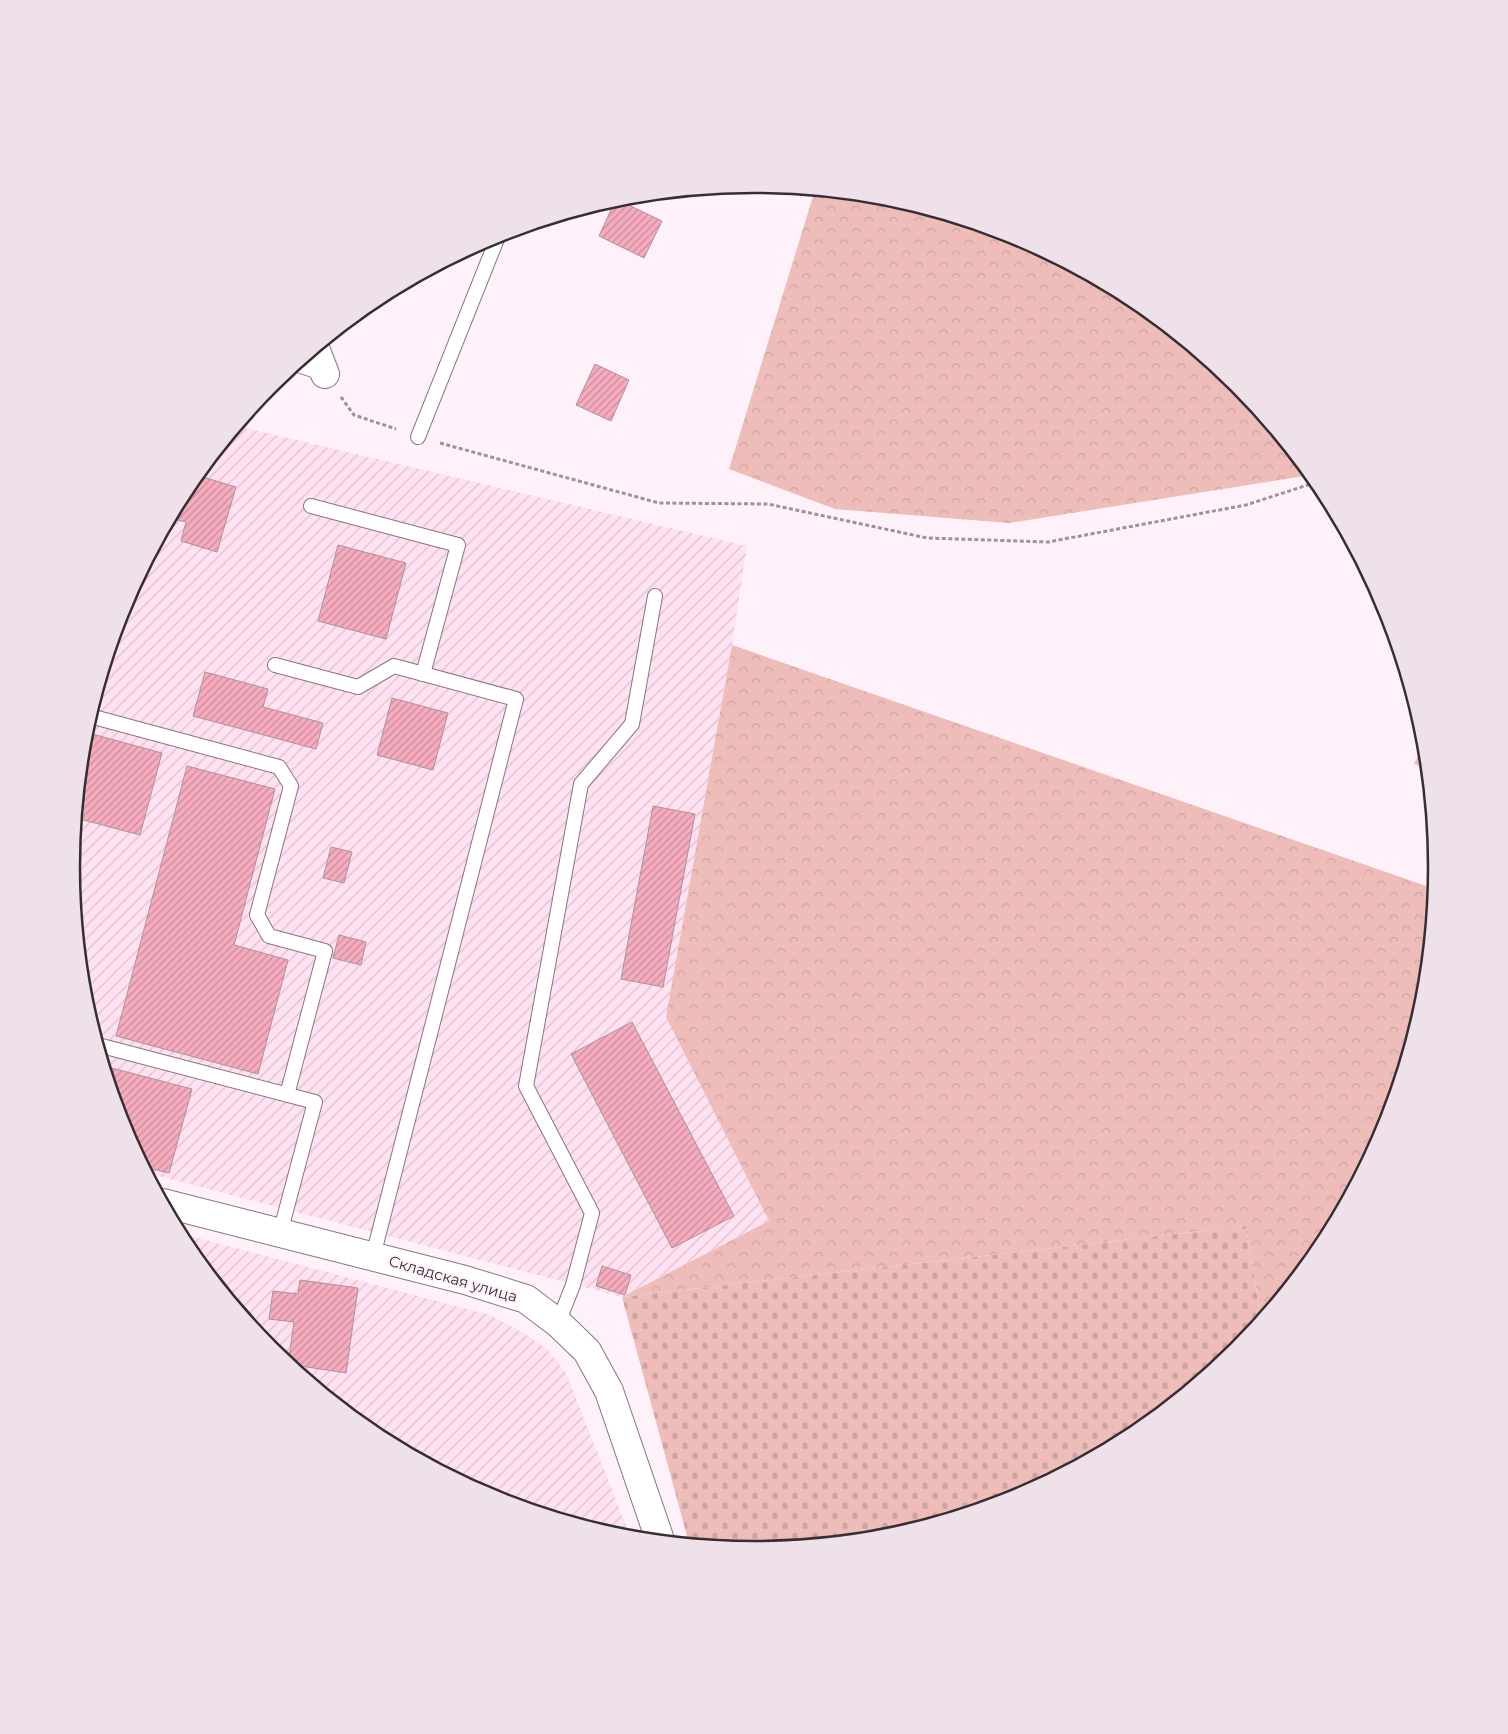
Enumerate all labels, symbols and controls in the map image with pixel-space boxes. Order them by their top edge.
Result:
street label: Складская улица [387,1251,520,1306]

